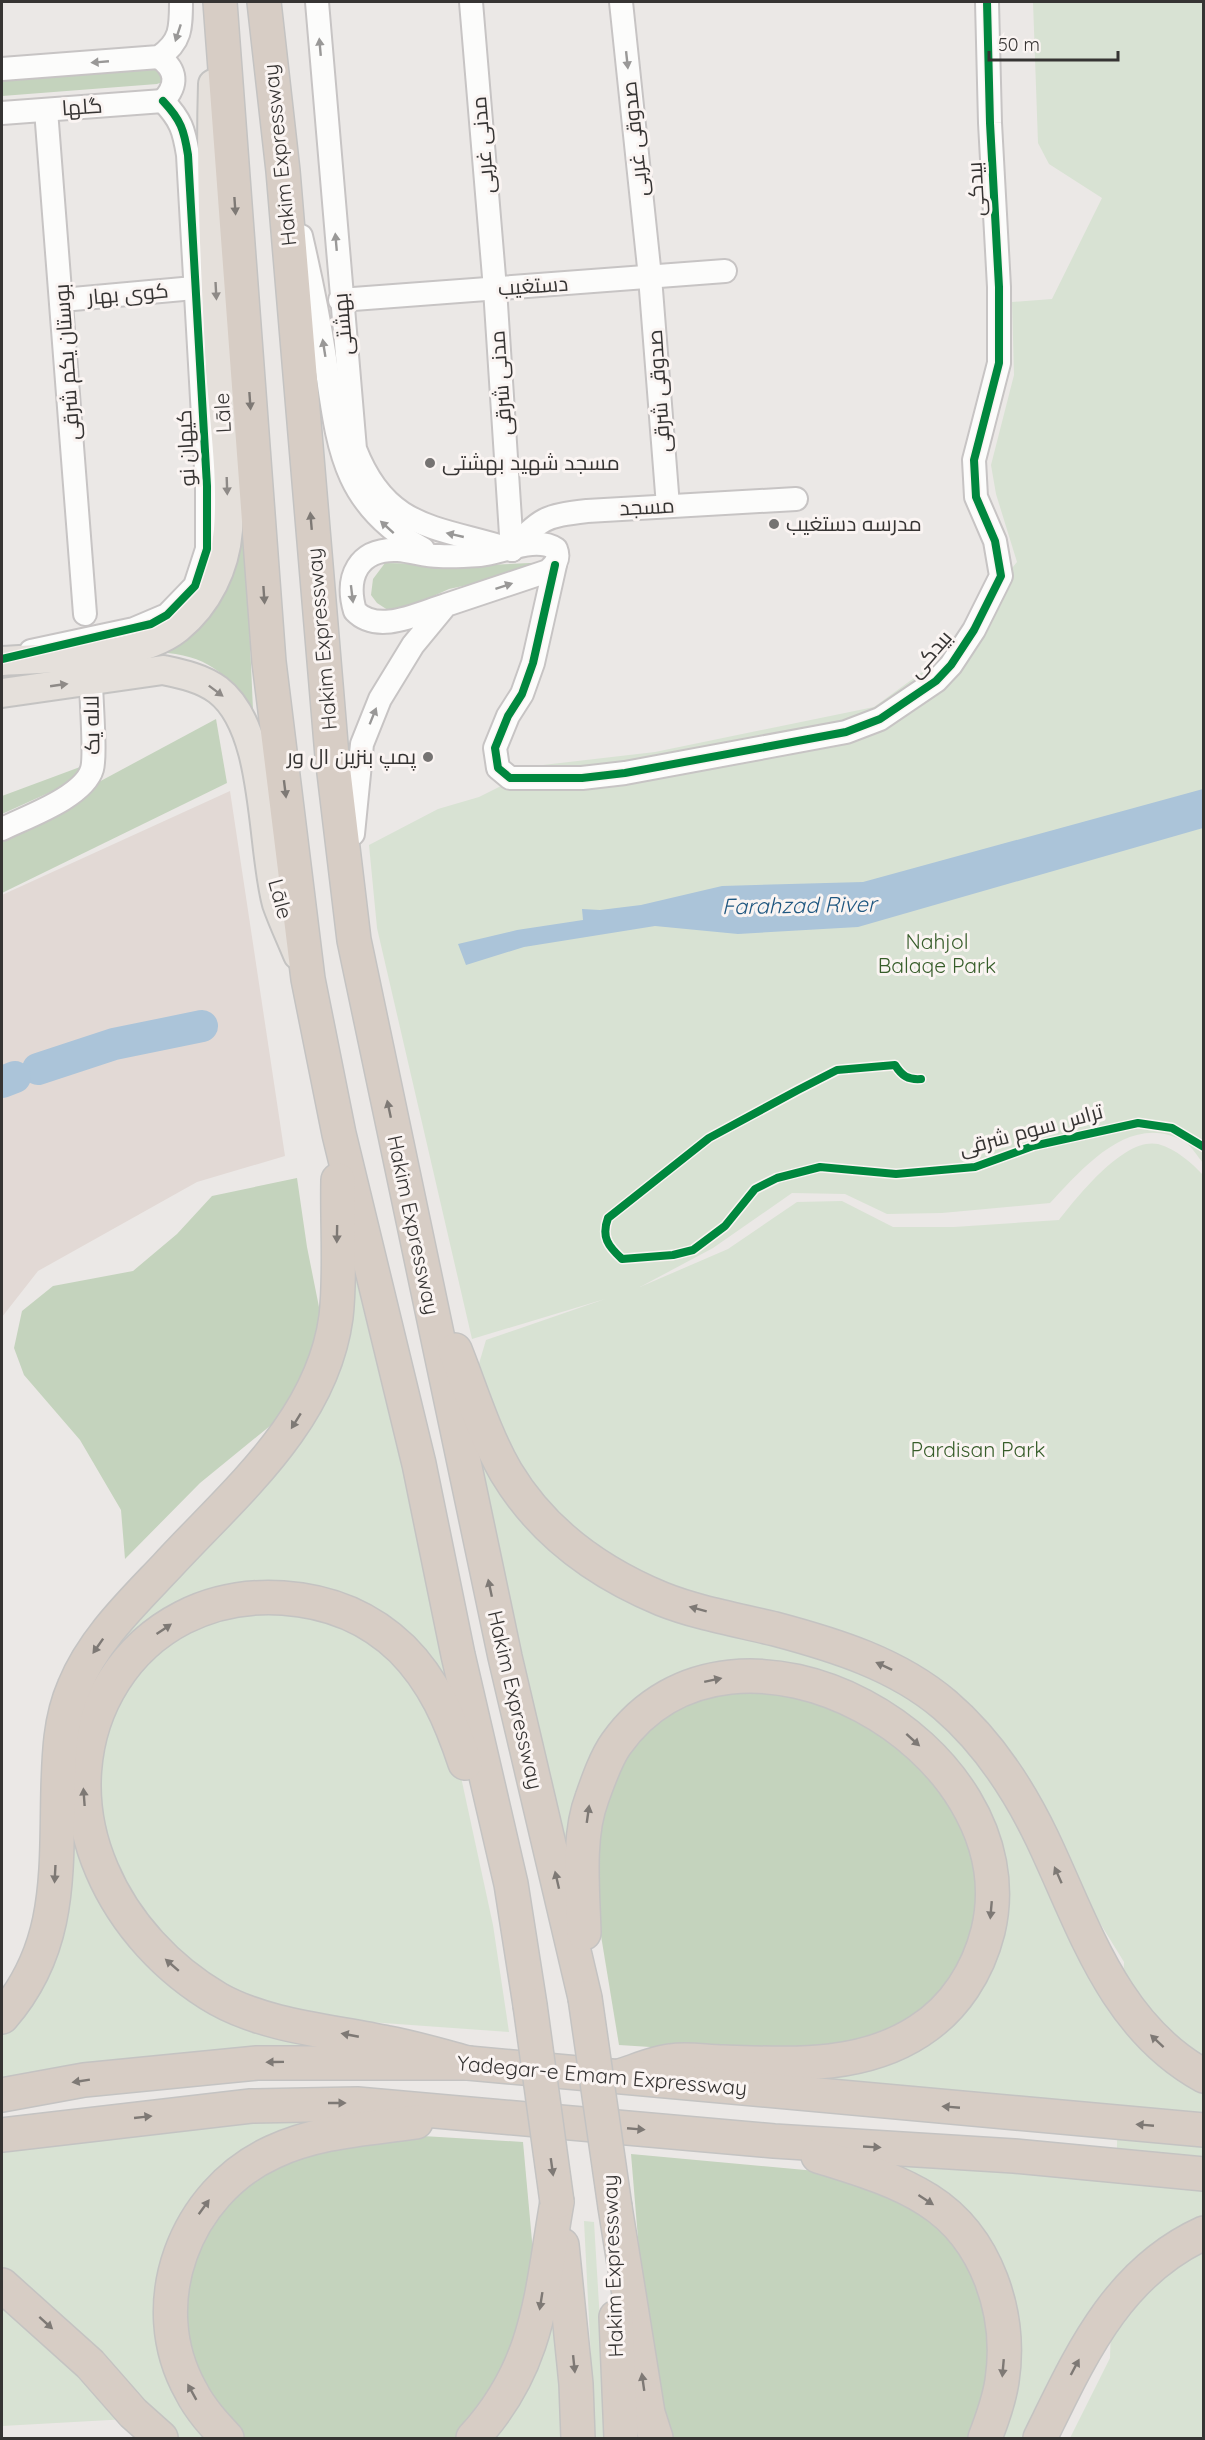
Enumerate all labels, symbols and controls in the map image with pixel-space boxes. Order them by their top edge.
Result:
one-way arrow [173,24,182,42]
scale bar [989,24,1118,62]
text: 50 m [998,33,1040,56]
one-way arrow [316,38,325,57]
one-way arrow [622,50,632,69]
one-way arrow [91,57,110,66]
street label: Hakim Expressway [257,63,301,247]
street label: صدوقی غربی [615,80,654,198]
street label: گلها [61,92,103,121]
street label: مدنی غربی [465,95,500,195]
street label: بیدکی [961,161,990,217]
one-way arrow [231,197,240,216]
one-way arrow [331,232,341,251]
street label: دستغیب [497,270,569,300]
street label: کوی بهار [85,277,169,311]
one-way arrow [211,281,220,300]
street label: بوستان یکم شرقی [48,283,86,441]
street label: بهشتی [326,292,359,356]
street label: صدوقی شرقی [641,329,676,453]
street label: مدنی شرقی [483,330,518,436]
one-way arrow [319,338,328,357]
one-way arrow [245,391,255,410]
street label: Lāle [208,392,236,434]
street label: کیهان نو [170,409,201,487]
place label: مسجد شهید بهشتی [442,449,620,476]
marker: مسجد شهید بهشتی [423,456,437,470]
one-way arrow [223,476,232,495]
street label: مسجد [619,492,675,520]
place label: مدرسه دستغیب [786,510,922,536]
one-way arrow [306,511,316,530]
marker: مدرسه دستغیب [767,517,781,531]
one-way arrow [380,521,395,534]
one-way arrow [446,530,465,540]
street label: Hakim Expressway [300,547,342,731]
one-way arrow [495,581,513,590]
one-way arrow [348,585,357,604]
one-way arrow [259,586,269,605]
street label: بیدکی [901,624,958,683]
one-way arrow [50,681,69,690]
one-way arrow [209,684,224,696]
street label: لاله یک [77,695,105,755]
one-way arrow [368,707,378,725]
place label: پمپ بنزین ال ور [286,743,416,771]
marker: پمپ بنزین ال ور [421,750,435,764]
one-way arrow [280,780,289,799]
street label: Lāle [263,876,299,922]
water label: Farahzad River [722,890,879,920]
park label: Nahjol Balaqe Park [878,928,996,978]
street label: تراس سوم شرقی [956,1097,1106,1163]
one-way arrow [384,1099,393,1118]
street label: Hakim Expressway [382,1133,446,1317]
one-way arrow [332,1224,342,1243]
one-way arrow [291,1413,302,1429]
park label: Pardisan Park [910,1436,1046,1462]
one-way arrow [485,1578,494,1597]
one-way arrow [689,1604,707,1613]
street label: Hakim Expressway [483,1608,549,1792]
one-way arrow [156,1624,173,1635]
one-way arrow [92,1637,104,1653]
one-way arrow [875,1662,892,1671]
one-way arrow [704,1675,723,1685]
one-way arrow [905,1733,920,1746]
one-way arrow [79,1787,89,1806]
one-way arrow [584,1804,593,1823]
one-way arrow [51,1864,60,1883]
one-way arrow [1053,1865,1063,1883]
one-way arrow [552,1870,561,1889]
one-way arrow [986,1900,996,1919]
one-way arrow [164,1958,180,1971]
one-way arrow [340,2030,359,2039]
one-way arrow [1151,2034,1165,2048]
street label: Yadegar-e Emam Expressway [456,2049,748,2101]
one-way arrow [266,2058,285,2067]
one-way arrow [71,2077,90,2086]
one-way arrow [328,2099,347,2108]
one-way arrow [941,2102,960,2112]
one-way arrow [133,2112,152,2122]
one-way arrow [1136,2120,1155,2130]
one-way arrow [627,2124,646,2134]
one-way arrow [863,2142,882,2152]
one-way arrow [548,2157,557,2176]
street label: Hakim Expressway [596,2174,628,2358]
one-way arrow [918,2194,934,2205]
one-way arrow [198,2200,210,2216]
one-way arrow [537,2292,546,2311]
one-way arrow [38,2316,53,2329]
one-way arrow [569,2355,579,2374]
one-way arrow [998,2358,1008,2377]
one-way arrow [1070,2358,1079,2375]
one-way arrow [639,2372,648,2391]
one-way arrow [187,2383,197,2400]

